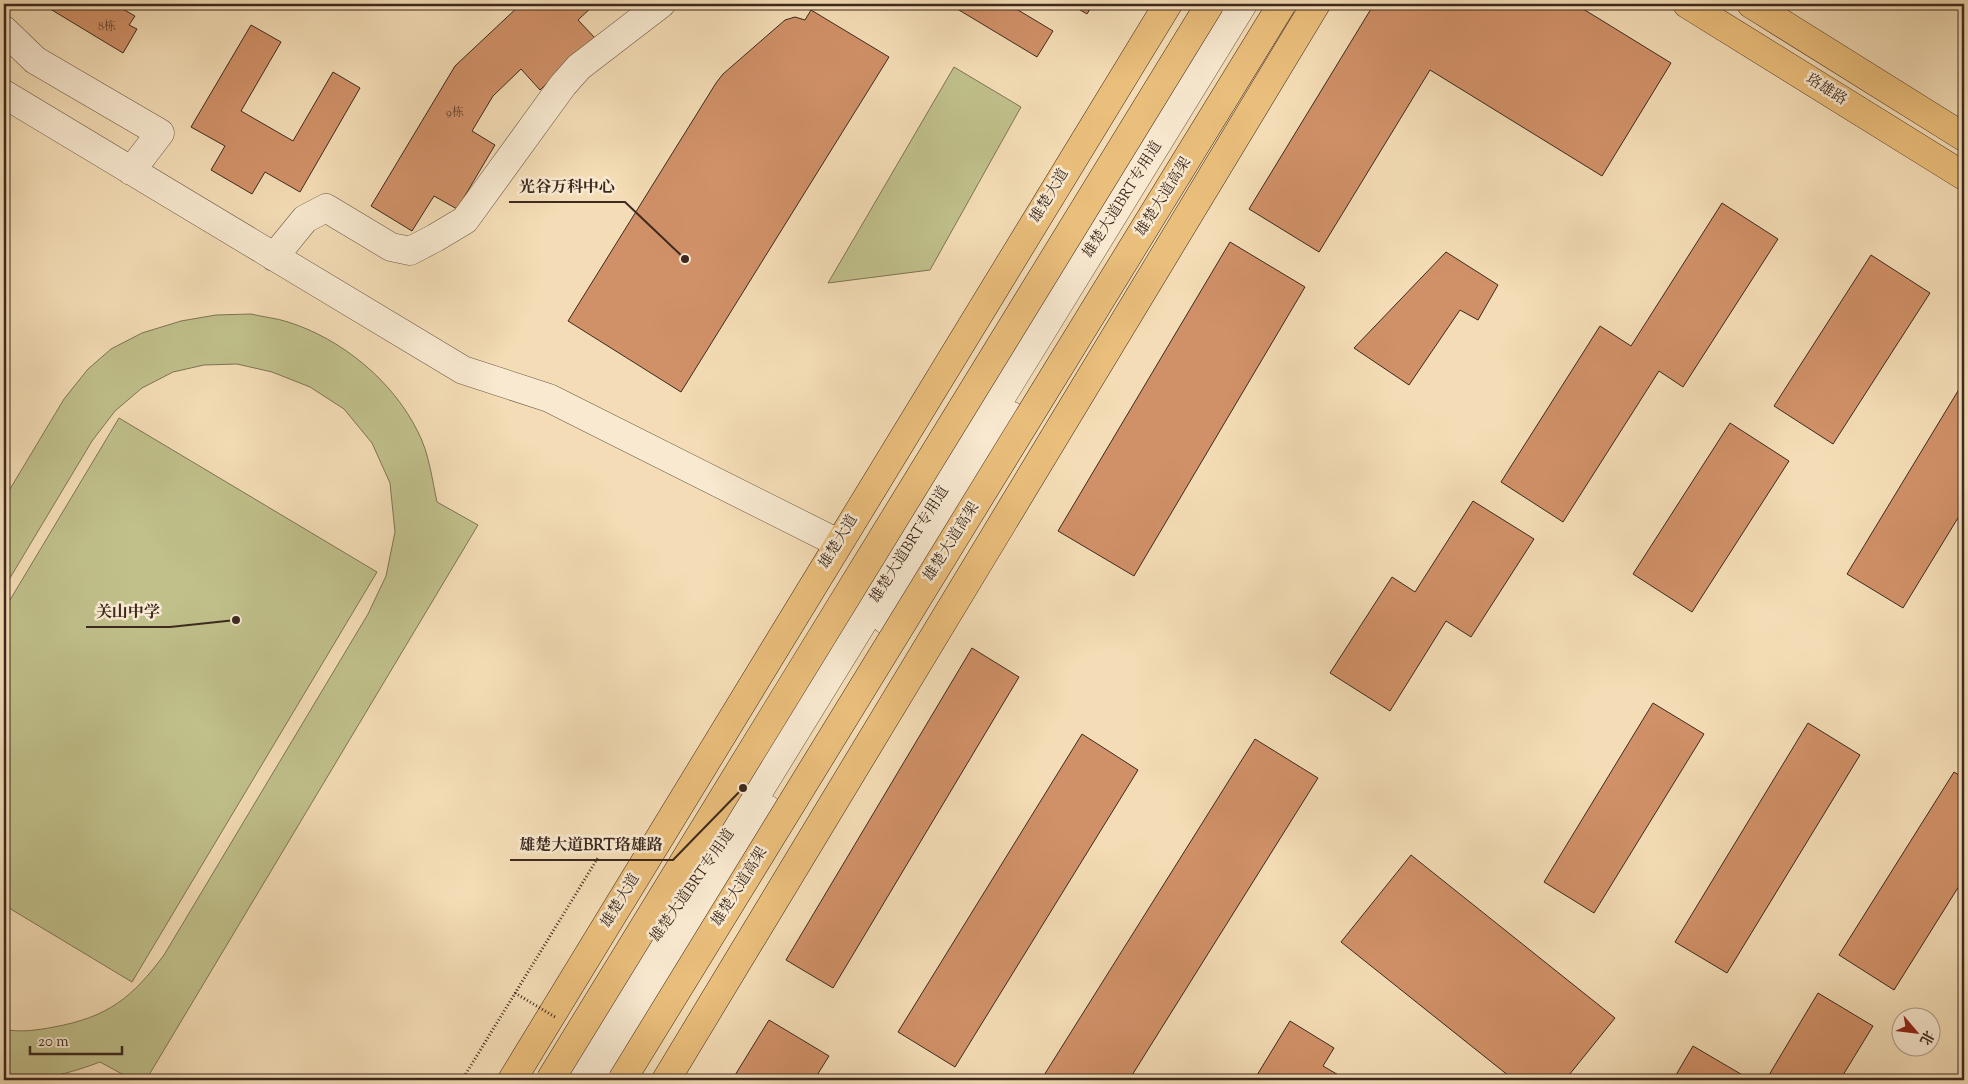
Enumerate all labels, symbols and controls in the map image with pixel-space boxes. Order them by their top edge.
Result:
house number: 8栋 [98,18,116,36]
street label: 珞雄路 [1801,69,1851,111]
house number: 9栋 [446,104,464,122]
street label: 雄楚大道BRT专用道 [1078,137,1168,263]
street label: 雄楚大道高架 [1131,153,1197,241]
street label: 雄楚大道 [1026,165,1074,227]
callout: 光谷万科中心 [509,171,625,202]
text: 光谷万科中心 [519,177,615,200]
street label: 雄楚大道BRT专用道 [865,482,955,608]
street label: 雄楚大道高架 [919,498,985,586]
street label: 雄楚大道 [815,511,863,573]
callout: 关山中学 [86,596,170,627]
text: 关山中学 [96,602,160,625]
street label: 雄楚大道BRT专用道 [646,825,740,947]
callout: 雄楚大道BRT珞雄路 [510,829,673,860]
text: 雄楚大道BRT珞雄路 [519,835,663,858]
street label: 雄楚大道高架 [707,843,773,931]
street label: 雄楚大道 [597,870,645,932]
north arrow [1890,1006,1940,1056]
scale bar [30,1024,122,1056]
text: 北 [1914,1026,1938,1048]
text: 20 m [38,1032,69,1053]

